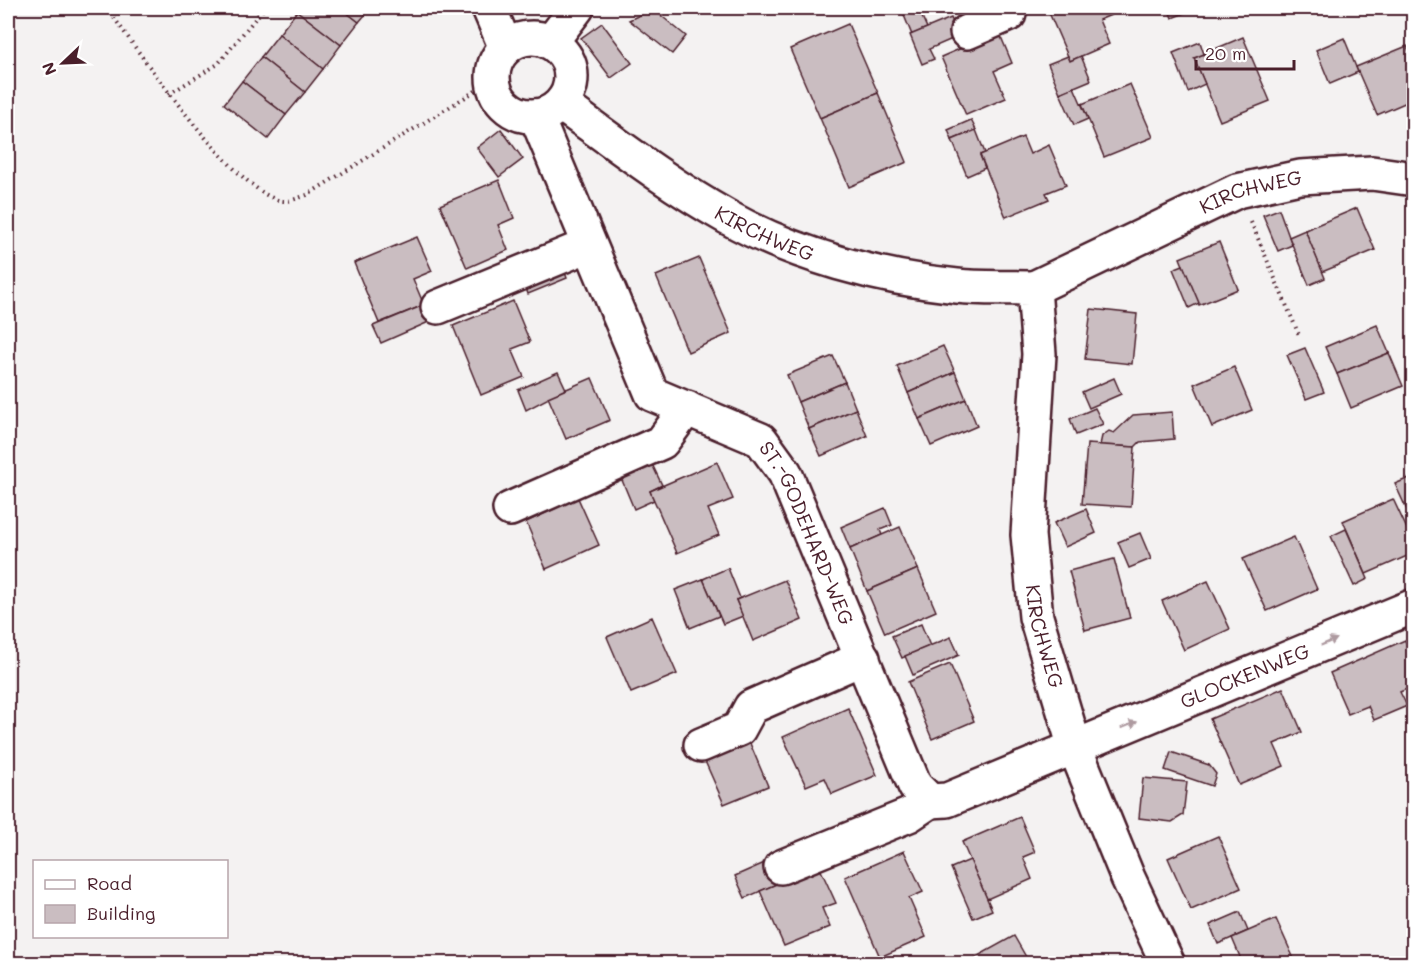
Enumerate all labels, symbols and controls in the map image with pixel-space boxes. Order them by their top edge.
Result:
north arrow [33,33,93,93]
scale bar [1196,33,1294,71]
text: 20 m [1205,41,1246,65]
text: N [37,59,61,79]
street label: KIRCHWEG [1195,163,1304,219]
street label: KIRCHWEG [711,199,818,266]
street label: ST.-GODEHARD-WEG [754,436,861,629]
street label: KIRCHWEG [1021,583,1070,691]
street label: GLOCKENWEG [1176,637,1313,714]
one-way arrow [1320,637,1338,647]
one-way arrow [1121,720,1139,730]
legend [33,860,228,938]
text: Road [87,871,132,895]
text: Building [87,901,155,925]

